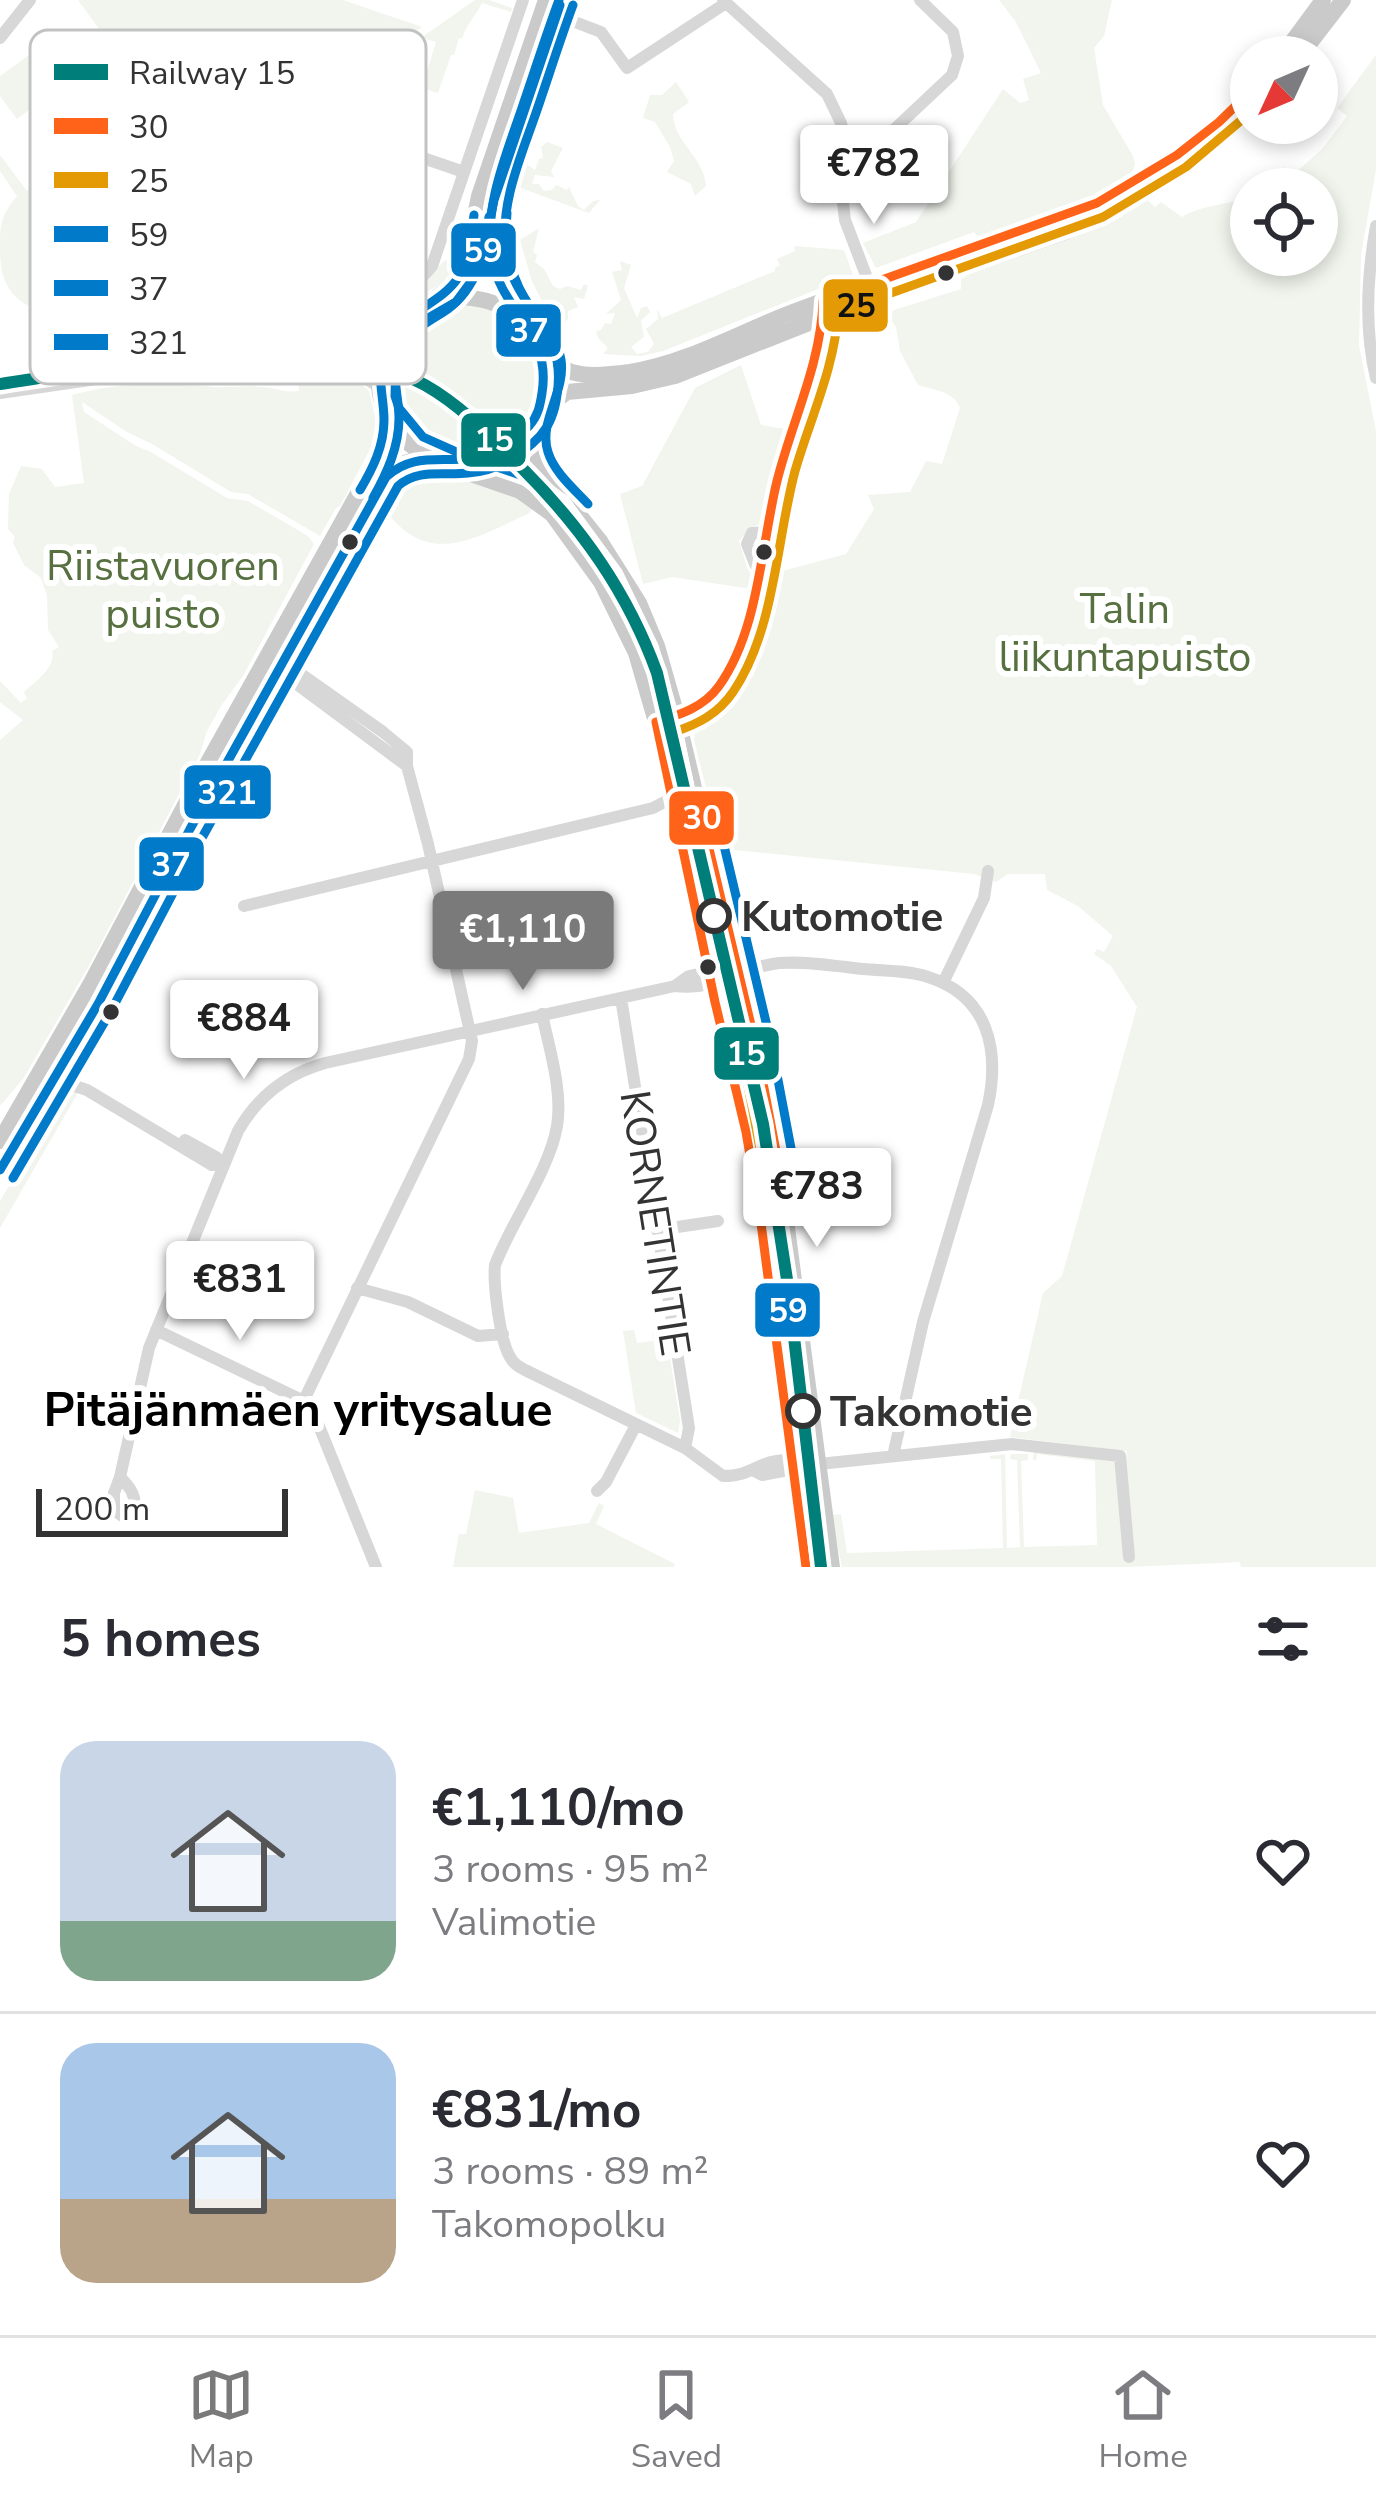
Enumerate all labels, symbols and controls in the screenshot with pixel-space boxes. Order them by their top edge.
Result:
legend [30,30,426,384]
north arrow [1230,36,1338,144]
map controls [1230,36,1338,276]
text: Railway 15 [129,51,295,96]
text: 30 [129,105,169,150]
pin: €782 [803,125,945,227]
text: €782 [827,137,921,190]
text: 25 [129,159,169,204]
button: locate [1230,168,1338,276]
text: 59 [129,213,169,258]
line badge: 59 [449,221,518,279]
text: 59 [463,229,503,274]
unlabelled marker [935,262,957,284]
text: 37 [129,267,169,312]
line badge: 25 [821,277,890,334]
text: 25 [836,284,876,329]
line badge: 37 [494,302,563,359]
text: 37 [509,309,549,354]
text: 321 [129,321,188,366]
line badge: 15 [459,411,528,469]
text: 15 [474,418,514,463]
unlabelled marker [339,531,361,553]
park label: Riistavuoren puisto [46,538,280,643]
unlabelled marker [753,541,775,563]
park label: Talin liikuntapuisto [999,581,1251,686]
line badge: 321 [182,763,273,821]
text: 321 [197,771,257,816]
line badge: 30 [667,789,736,847]
text: 30 [682,796,722,841]
line badge: 37 [137,835,206,893]
text: 37 [151,843,191,888]
place label: Kutomotie [741,889,943,946]
pin: €1,110 [425,891,621,993]
marker: Kutomotie [698,900,730,932]
text: €1,110 [460,903,586,956]
unlabelled marker [697,956,719,978]
pin: €884 [173,980,315,1082]
text: €884 [197,992,291,1045]
unlabelled marker [100,1001,122,1023]
line badge: 15 [712,1025,781,1082]
text: 15 [726,1032,766,1077]
street label: KORNETINTIE [605,1086,704,1360]
pin: €783 [746,1148,888,1250]
text: €783 [770,1160,864,1213]
pin: €831 [169,1241,311,1343]
text: €831 [193,1253,287,1306]
line badge: 59 [753,1281,822,1339]
text: 59 [768,1289,808,1334]
district label: Pitäjänmäen yritysalue [43,1377,553,1443]
place label: Takomotie [830,1384,1032,1441]
marker: Takomotie [787,1395,819,1427]
scale bar [36,1483,288,1536]
text: 200 m [54,1487,150,1532]
text: 5 homes [60,1604,261,1674]
icon: filters [1250,1606,1316,1672]
text: €1,110/mo [432,1773,685,1843]
icon: home [156,1789,300,1933]
icon: heart [1250,1828,1316,1894]
text: 3 rooms · 95 m² [432,1843,709,1896]
text: Valimotie [432,1896,596,1949]
text: €831/mo [432,2075,641,2145]
icon: home [156,2091,300,2235]
icon: heart [1250,2130,1316,2196]
text: 3 rooms · 89 m² [432,2145,709,2198]
text: Takomopolku [432,2198,666,2251]
tab: Map [188,2362,254,2479]
tab: Saved [631,2362,722,2479]
tab: Home [1098,2362,1188,2479]

